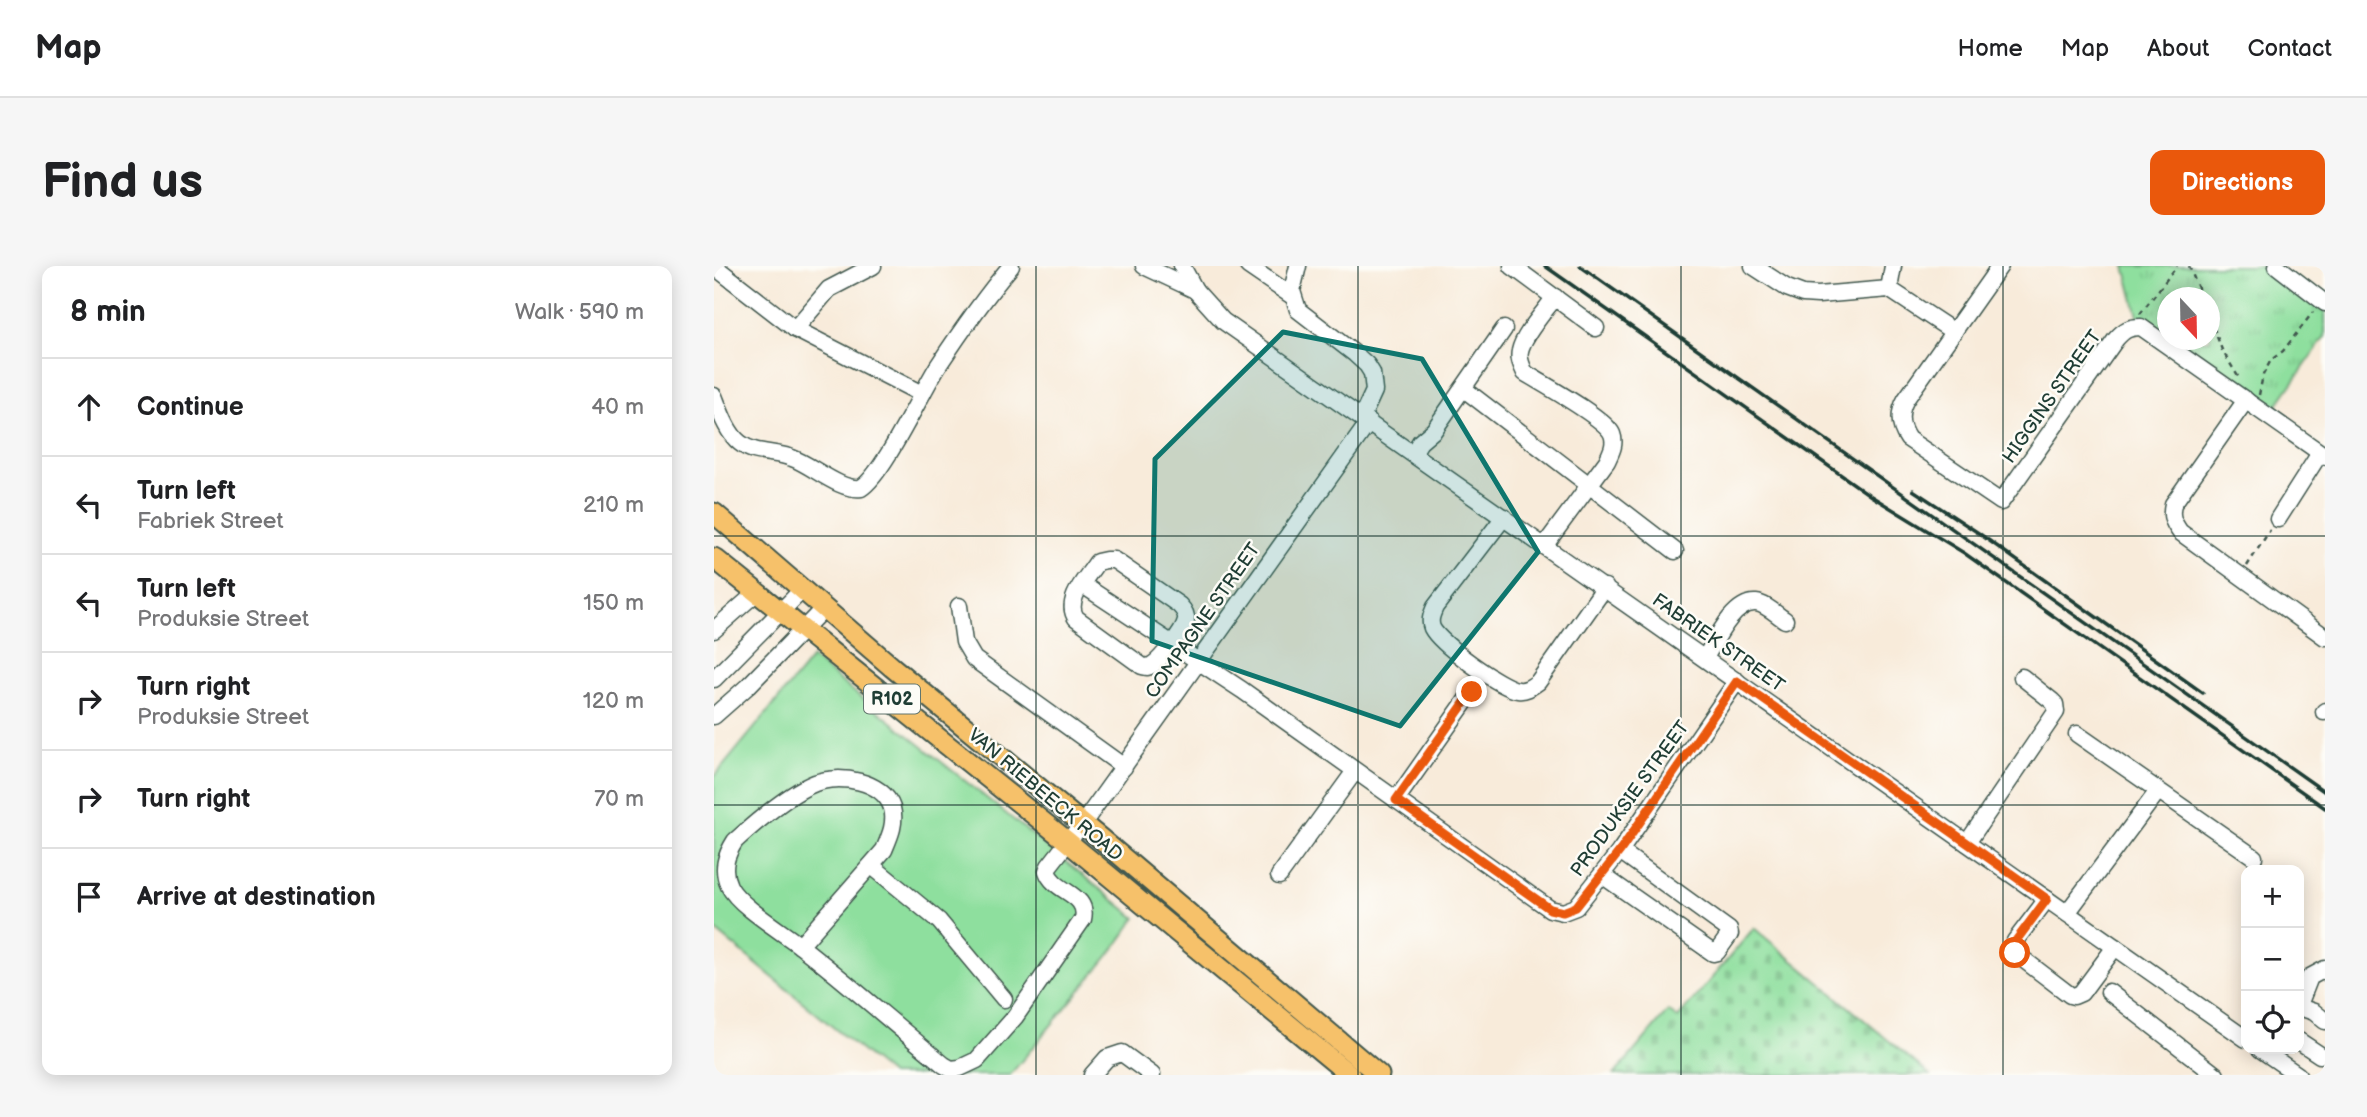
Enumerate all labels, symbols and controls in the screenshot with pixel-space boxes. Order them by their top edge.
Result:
text: Map [35,28,101,68]
text: Home [1958,34,2023,63]
text: Map [2061,34,2109,63]
text: About [2147,34,2209,63]
text: Contact [2247,34,2332,63]
button: Directions [2150,150,2325,215]
text: Find us [42,153,203,212]
north arrow [2157,287,2220,350]
text: 8 min [70,294,146,330]
text: Walk · 590 m [515,298,644,326]
street label: HIGGINS STREET [1998,325,2107,468]
icon: ahead [70,388,108,426]
text: Continue [137,392,244,423]
text: 40 m [591,393,644,421]
text: Turn left [137,476,236,507]
icon: left [70,486,108,524]
text: 210 m [583,491,644,519]
text: Fabriek Street [137,507,284,535]
street label: COMPAGNE STREET [1141,538,1266,703]
text: Turn left [137,574,236,605]
icon: left [70,584,108,622]
text: 150 m [583,589,644,617]
street label: FABRIEK STREET [1647,589,1789,698]
text: Produksie Street [137,605,309,633]
text: Turn right [137,672,250,703]
route end [1456,676,1487,707]
icon: right [70,682,108,720]
road number: R102 [864,684,920,713]
text: 120 m [583,687,644,715]
text: Produksie Street [137,703,309,731]
street label: PRODUKSIE STREET [1566,716,1695,881]
street label: VAN RIEBEECK ROAD [963,724,1127,867]
icon: right [70,780,108,818]
text: Turn right [137,784,250,815]
text: 70 m [594,785,644,813]
map controls [2241,865,2304,1054]
button: + [2241,865,2304,928]
icon: arrive [70,878,108,916]
text: Arrive at destination [137,882,376,913]
button: − [2241,928,2304,991]
route start [1999,937,2030,968]
button: locate [2241,991,2304,1054]

